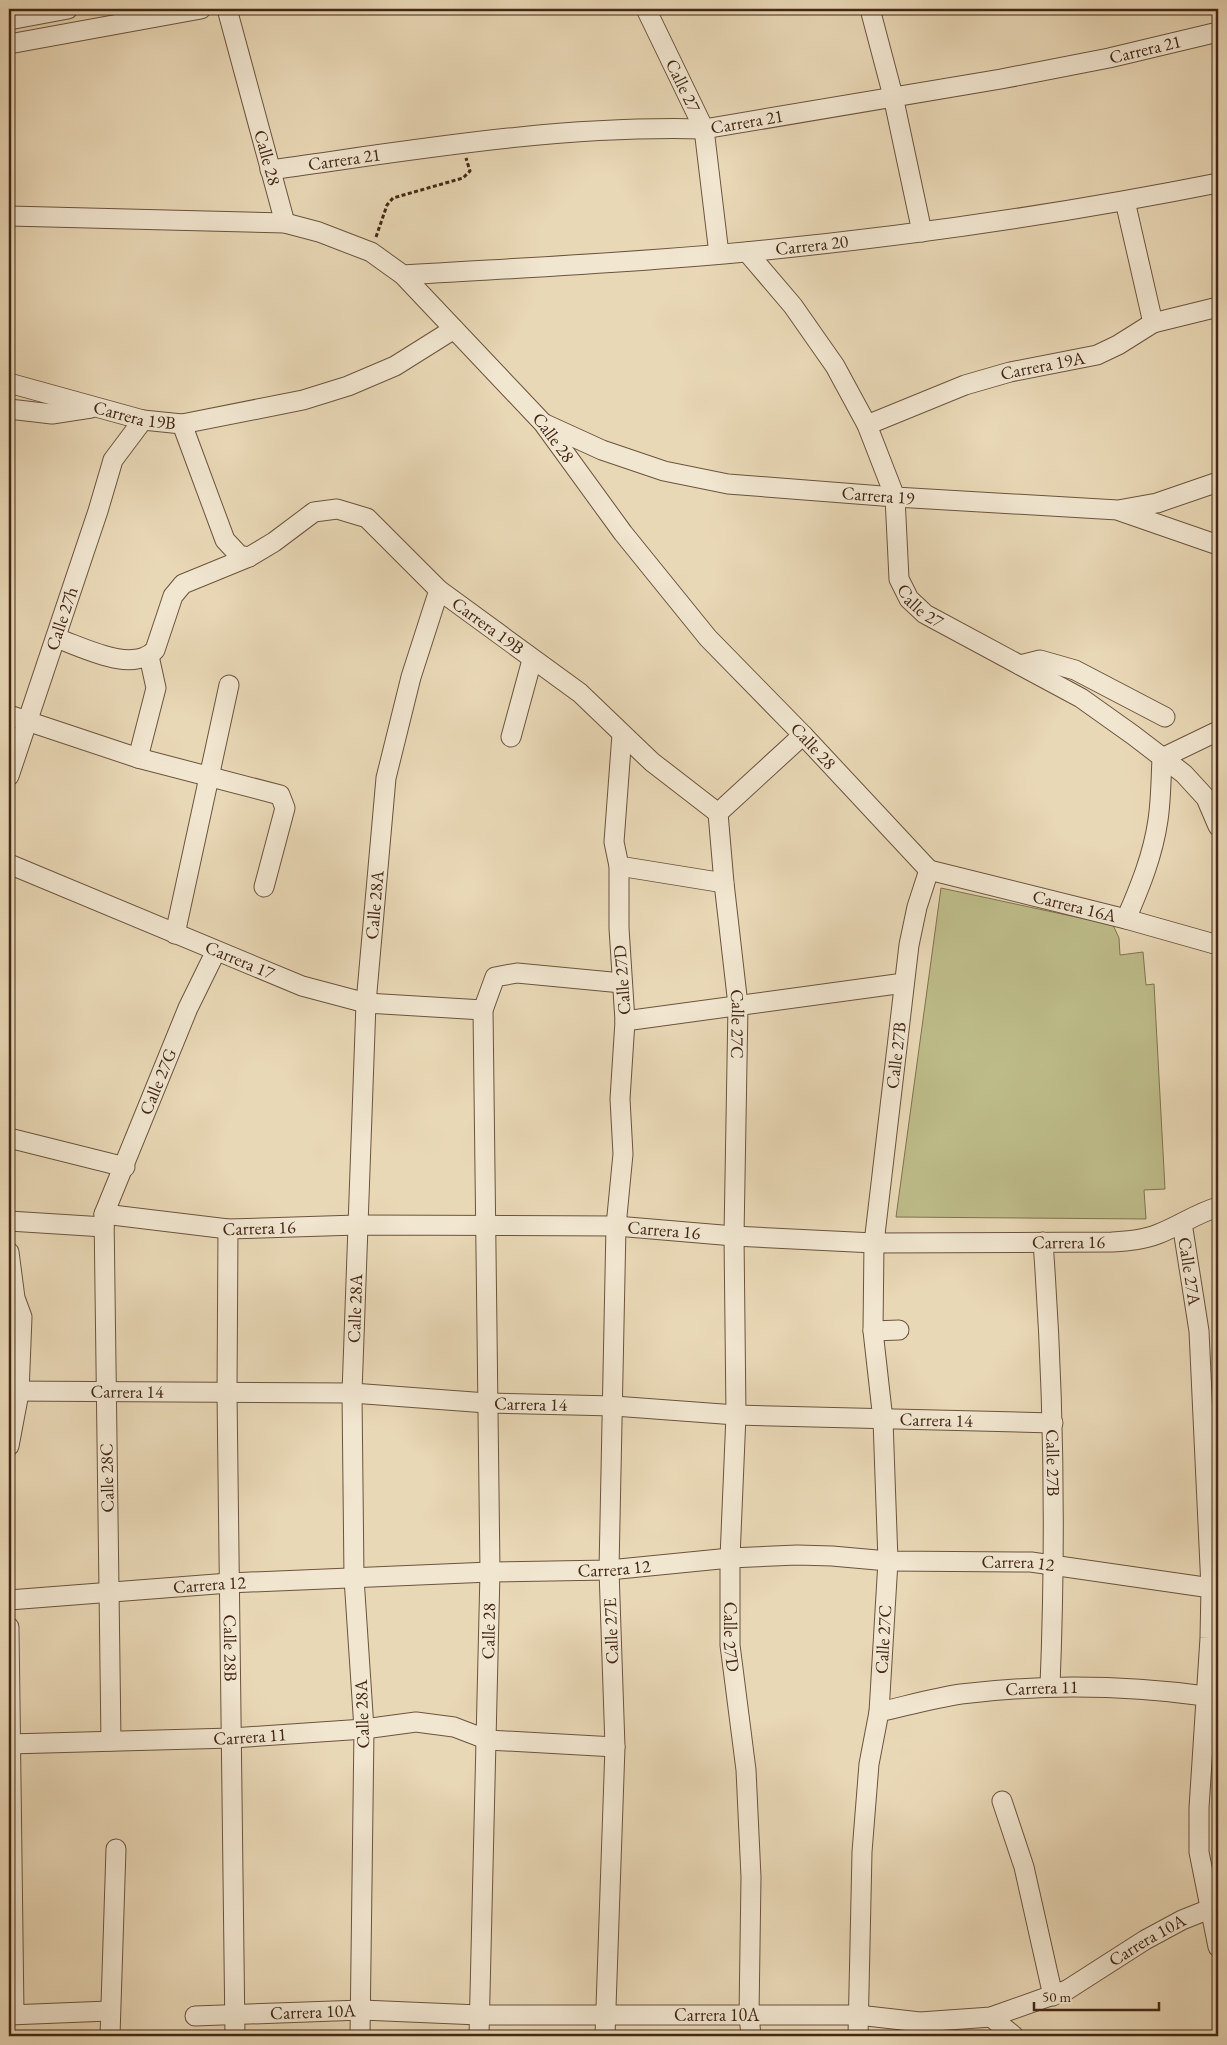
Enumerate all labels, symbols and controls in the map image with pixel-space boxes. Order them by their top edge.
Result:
street label: Carrera 21 [1107,29,1183,69]
street label: Calle 27 [661,55,706,116]
street label: Carrera 21 [709,104,785,139]
street label: Calle 28 [249,127,286,188]
street label: Carrera 21 [306,142,382,176]
street label: Carrera 20 [774,229,850,260]
street label: Carrera 19A [998,346,1087,385]
street label: Carrera 19B [91,395,177,434]
street label: Calle 28 [528,407,580,467]
street label: Carrera 19 [841,481,916,509]
street label: Calle 27 [892,580,948,633]
street label: Calle 27h [40,584,83,653]
street label: Carrera 19B [448,591,529,659]
street label: Calle 28 [786,717,841,774]
street label: Calle 28A [360,869,389,940]
street label: Carrera 16A [1030,884,1120,927]
street label: Carrera 17 [202,935,278,984]
street label: Calle 27D [608,944,635,1016]
street label: Calle 27C [725,988,750,1059]
street label: Calle 27B [880,1021,911,1090]
street label: Calle 27G [134,1045,181,1118]
street label: Carrera 16 [222,1215,296,1240]
street label: Carrera 16 [626,1215,702,1244]
street label: Carrera 16 [1032,1230,1105,1253]
street label: Calle 27A [1173,1235,1207,1308]
street label: Calle 28A [342,1273,367,1343]
street label: Carrera 14 [90,1379,164,1403]
street label: Carrera 14 [494,1391,568,1416]
street label: Carrera 14 [899,1407,973,1432]
street label: Calle 27B [1041,1429,1065,1496]
street label: Calle 28C [94,1443,119,1513]
street label: Carrera 12 [982,1550,1057,1576]
street label: Carrera 12 [577,1554,652,1582]
street label: Carrera 12 [172,1570,247,1598]
street label: Calle 27E [598,1597,623,1665]
street label: Calle 27D [719,1602,745,1673]
street label: Calle 28 [476,1603,500,1660]
street label: Calle 27C [869,1604,896,1675]
street label: Calle 28B [219,1614,243,1682]
street label: Carrera 11 [1004,1675,1078,1701]
street label: Calle 28A [349,1679,374,1749]
street label: Carrera 11 [213,1722,287,1749]
street label: Carrera 10A [1104,1908,1190,1971]
scale bar [1034,1980,1160,2012]
text: 50 m [1042,1987,1071,2006]
street label: Carrera 10A [270,1998,357,2024]
street label: Carrera 10A [674,2003,760,2026]

